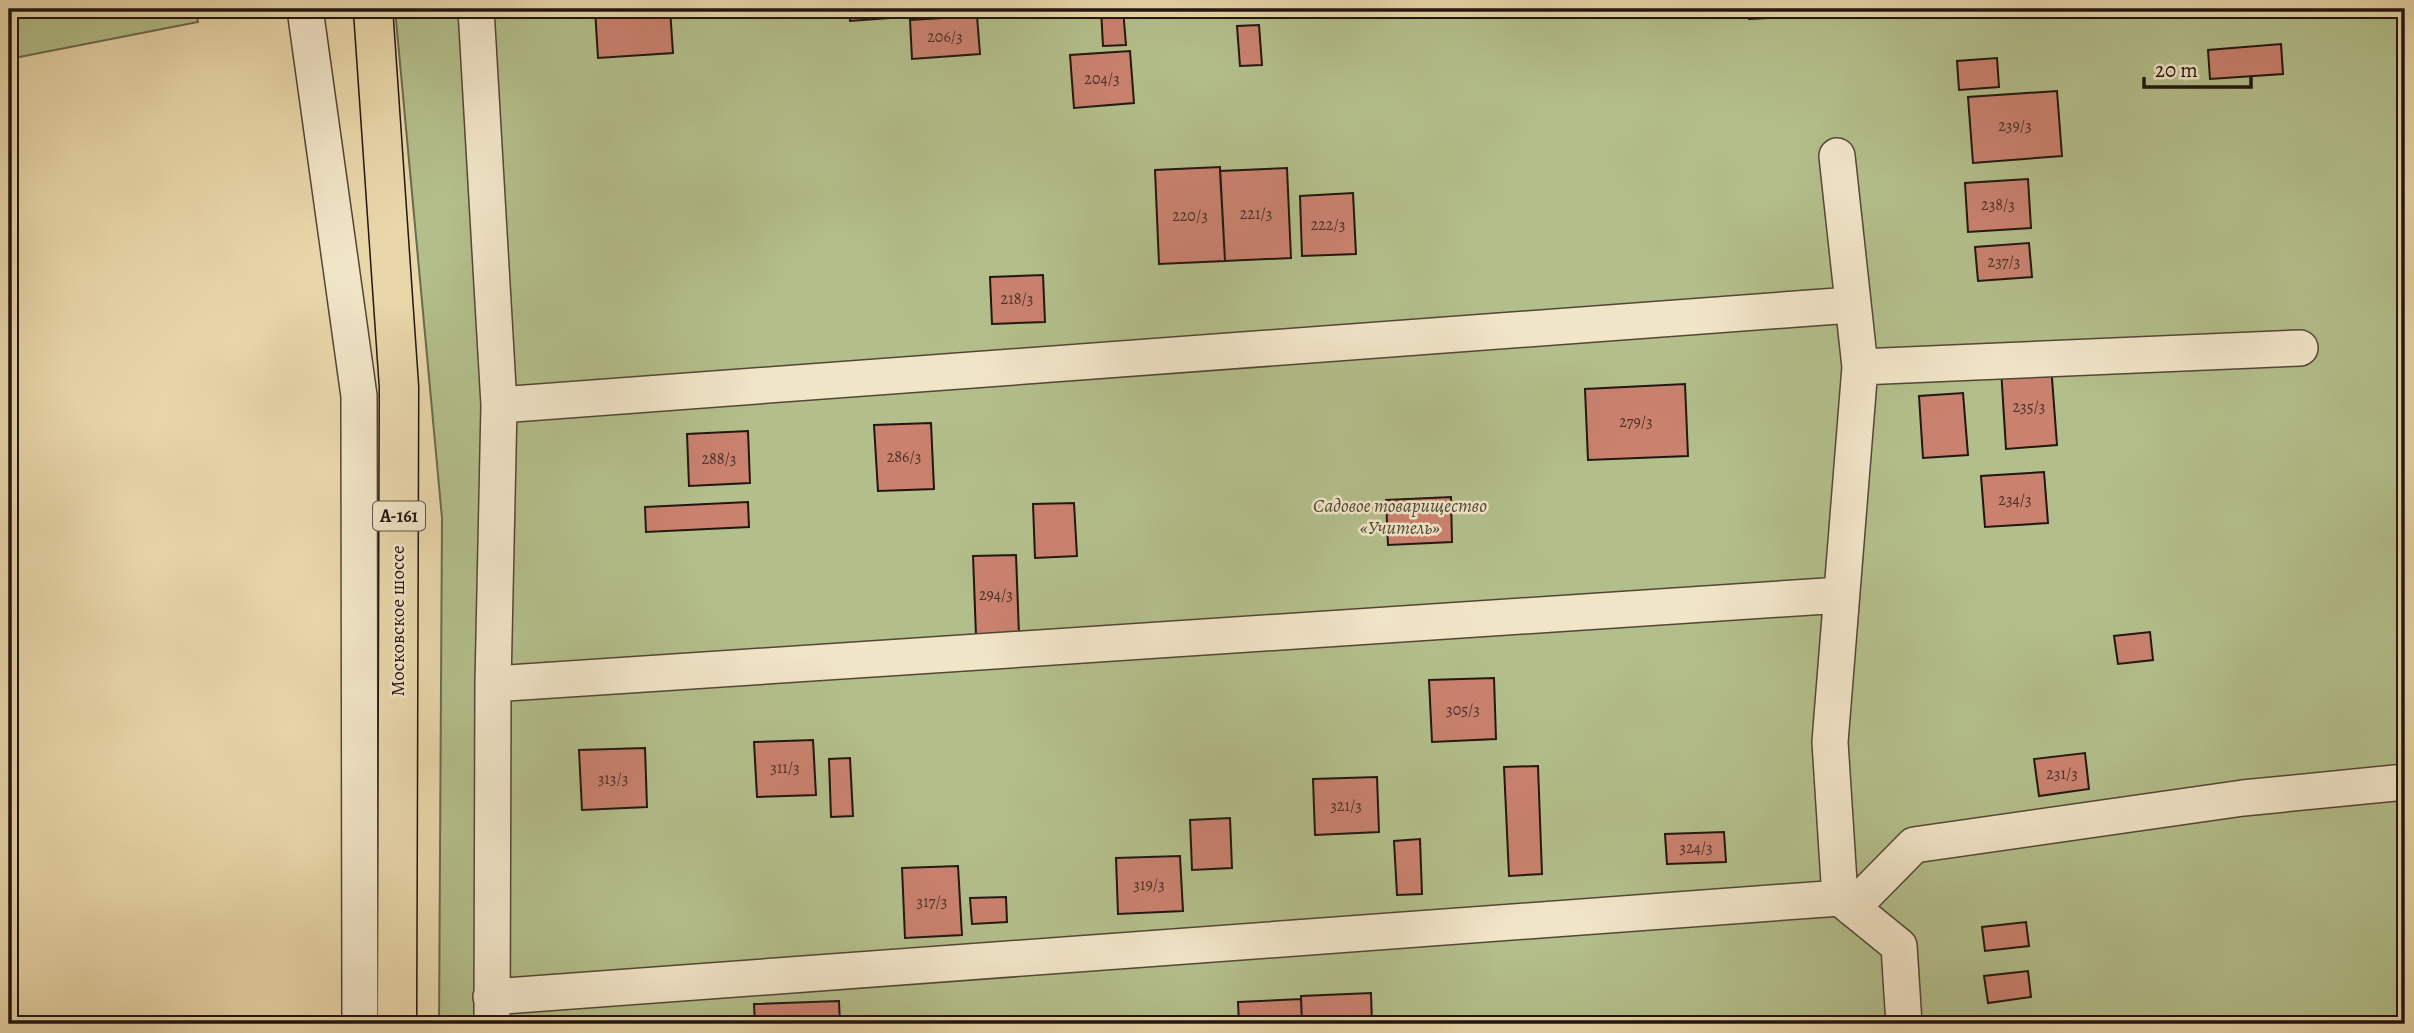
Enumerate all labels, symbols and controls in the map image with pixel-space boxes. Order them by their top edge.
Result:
house number: 206/3 [927,26,963,48]
scale bar [2144,46,2251,90]
text: 20 m [2155,56,2198,84]
house number: 204/3 [1084,68,1120,90]
house number: 239/3 [1998,115,2032,137]
house number: 238/3 [1981,194,2015,216]
house number: 221/3 [1240,203,1272,225]
house number: 220/3 [1172,205,1208,227]
house number: 222/3 [1311,214,1345,236]
house number: 237/3 [1988,251,2020,273]
house number: 218/3 [1001,288,1033,310]
house number: 235/3 [2012,396,2046,418]
house number: 279/3 [1619,411,1653,433]
house number: 286/3 [887,446,921,468]
house number: 288/3 [701,448,737,470]
house number: 234/3 [1998,489,2032,511]
park label: Садовое товарищество «Учитель» [1313,493,1487,541]
road number: А-161 [373,502,425,530]
street label: Московское шоссе [385,545,411,697]
house number: 294/3 [979,584,1013,606]
house number: 305/3 [1446,699,1480,721]
house number: 311/3 [770,757,800,779]
house number: 231/3 [2046,763,2078,785]
house number: 313/3 [598,768,628,790]
house number: 321/3 [1330,795,1362,817]
house number: 324/3 [1679,837,1713,859]
house number: 319/3 [1133,874,1165,896]
house number: 317/3 [917,891,947,913]

